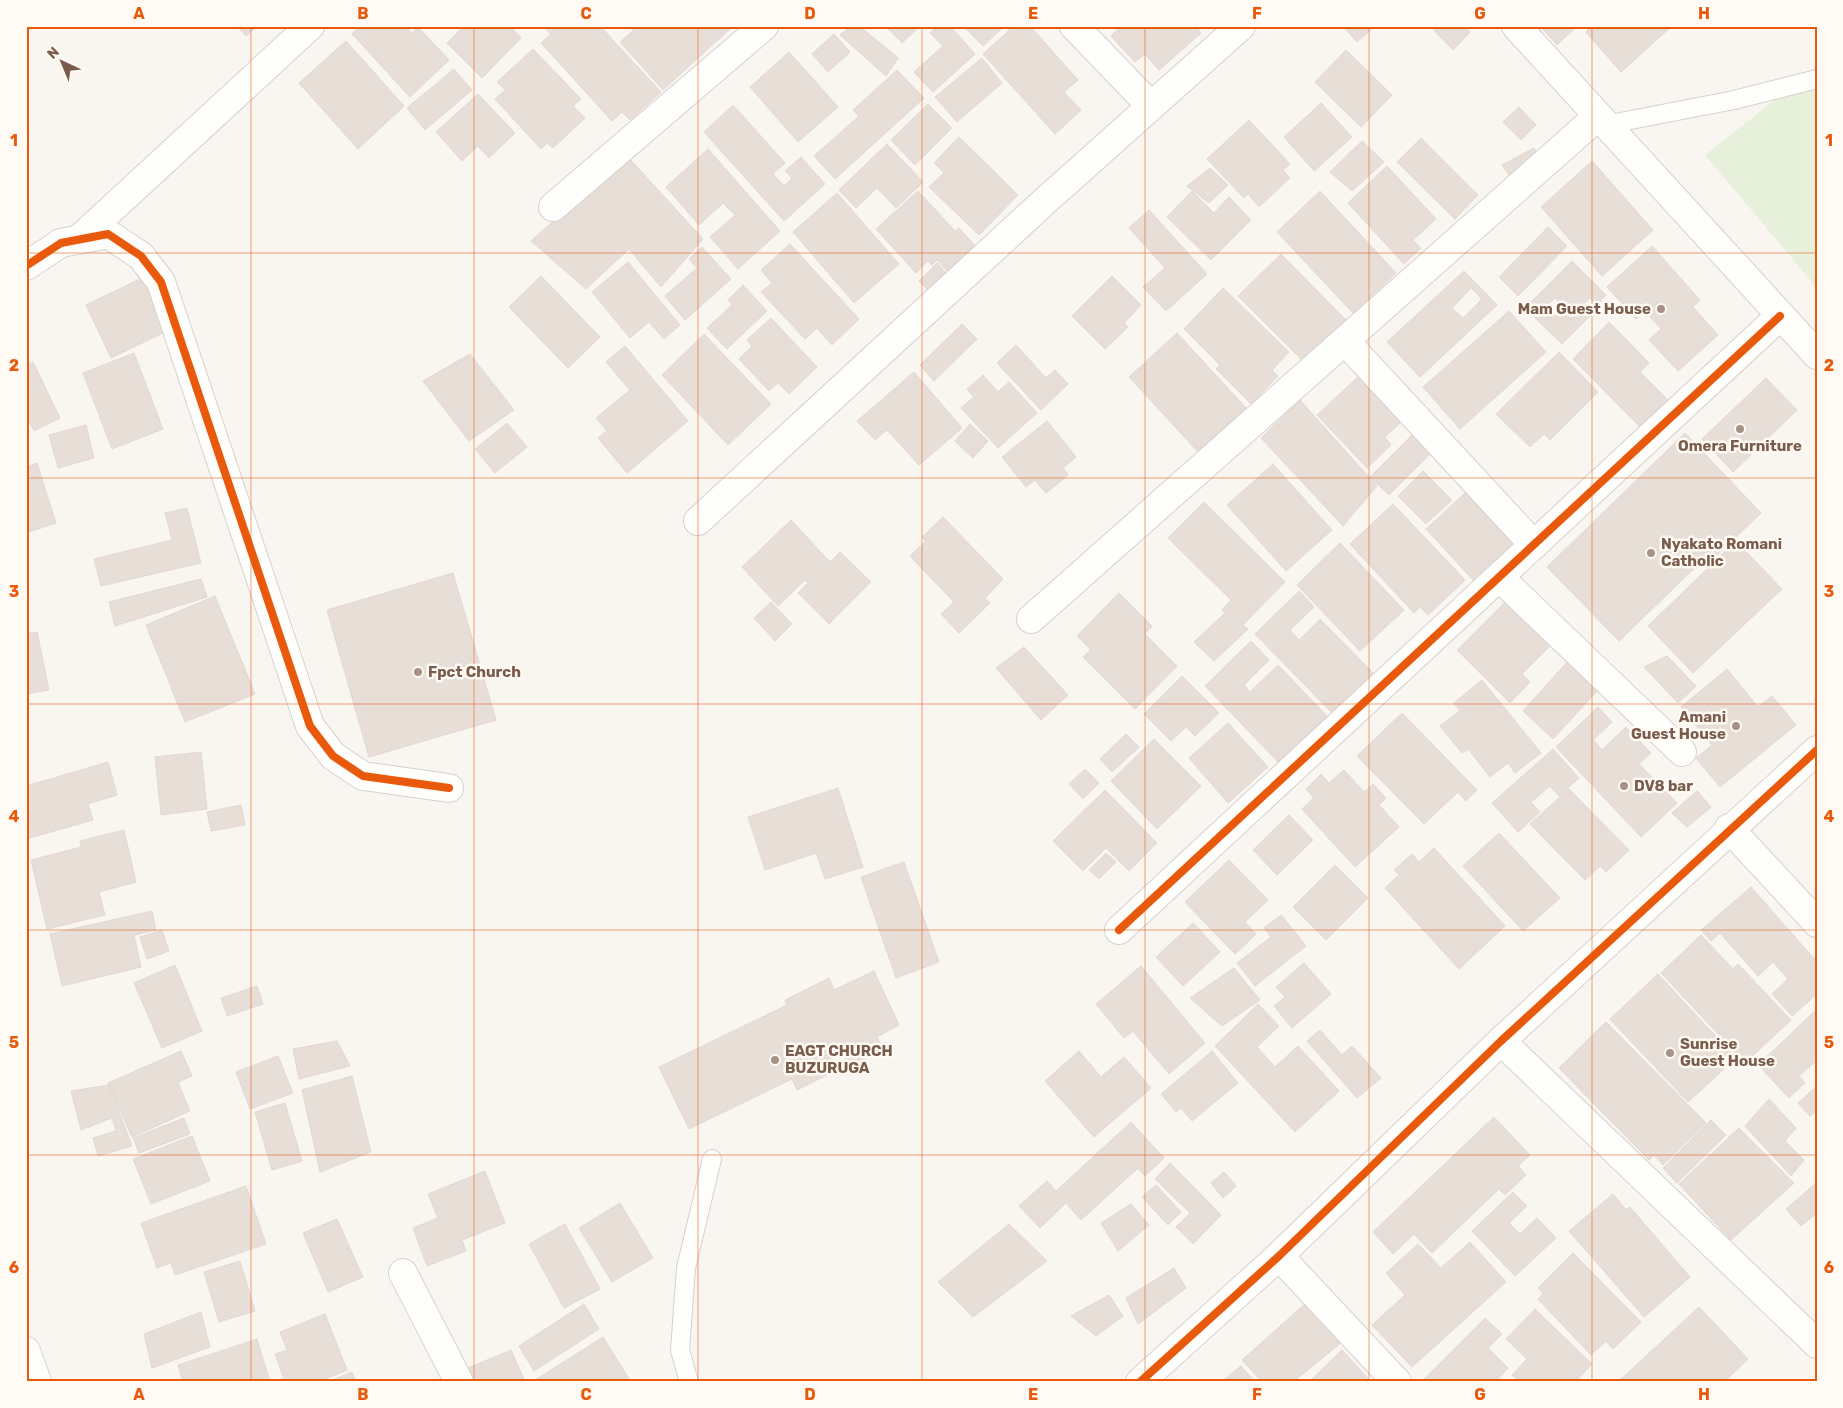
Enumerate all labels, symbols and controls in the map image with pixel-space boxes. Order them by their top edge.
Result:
text: A [133,4,145,23]
text: B [357,4,369,23]
text: C [580,4,592,23]
text: D [804,4,816,23]
text: E [1028,4,1038,23]
text: F [1252,4,1262,23]
text: G [1474,4,1486,23]
text: H [1698,4,1710,23]
north arrow [38,38,88,88]
text: N [44,43,63,63]
text: 1 [10,131,18,150]
text: 1 [1825,131,1833,150]
place label: Mam Guest House [1518,300,1651,318]
marker: Mam Guest House [1655,303,1667,315]
text: 2 [9,356,19,375]
text: 2 [1824,356,1834,375]
marker: Omera Furniture [1734,423,1746,435]
place label: Omera Furniture [1678,437,1802,455]
place label: Nyakato Romani Catholic [1661,535,1782,570]
marker: Nyakato Romani Catholic [1645,547,1657,559]
text: 3 [9,582,19,601]
text: 3 [1824,582,1834,601]
place label: Fpct Church [428,663,521,681]
marker: Fpct Church [412,666,424,678]
place label: Amani Guest House [1631,708,1726,743]
marker: Amani Guest House [1730,720,1742,732]
place label: DV8 bar [1634,777,1693,795]
marker: DV8 bar [1618,780,1630,792]
text: 4 [9,807,20,826]
text: 4 [1824,807,1835,826]
text: 5 [9,1033,19,1052]
text: 5 [1824,1033,1834,1052]
place label: Sunrise Guest House [1680,1035,1775,1070]
place label: EAGT CHURCH BUZURUGA [785,1042,893,1077]
marker: Sunrise Guest House [1664,1047,1676,1059]
marker: EAGT CHURCH BUZURUGA [769,1054,781,1066]
text: 6 [9,1258,19,1277]
text: 6 [1824,1258,1834,1277]
text: A [133,1385,145,1404]
text: B [357,1385,369,1404]
text: C [580,1385,592,1404]
text: D [804,1385,816,1404]
text: E [1028,1385,1038,1404]
text: F [1252,1385,1262,1404]
text: G [1474,1385,1486,1404]
text: H [1698,1385,1710,1404]

